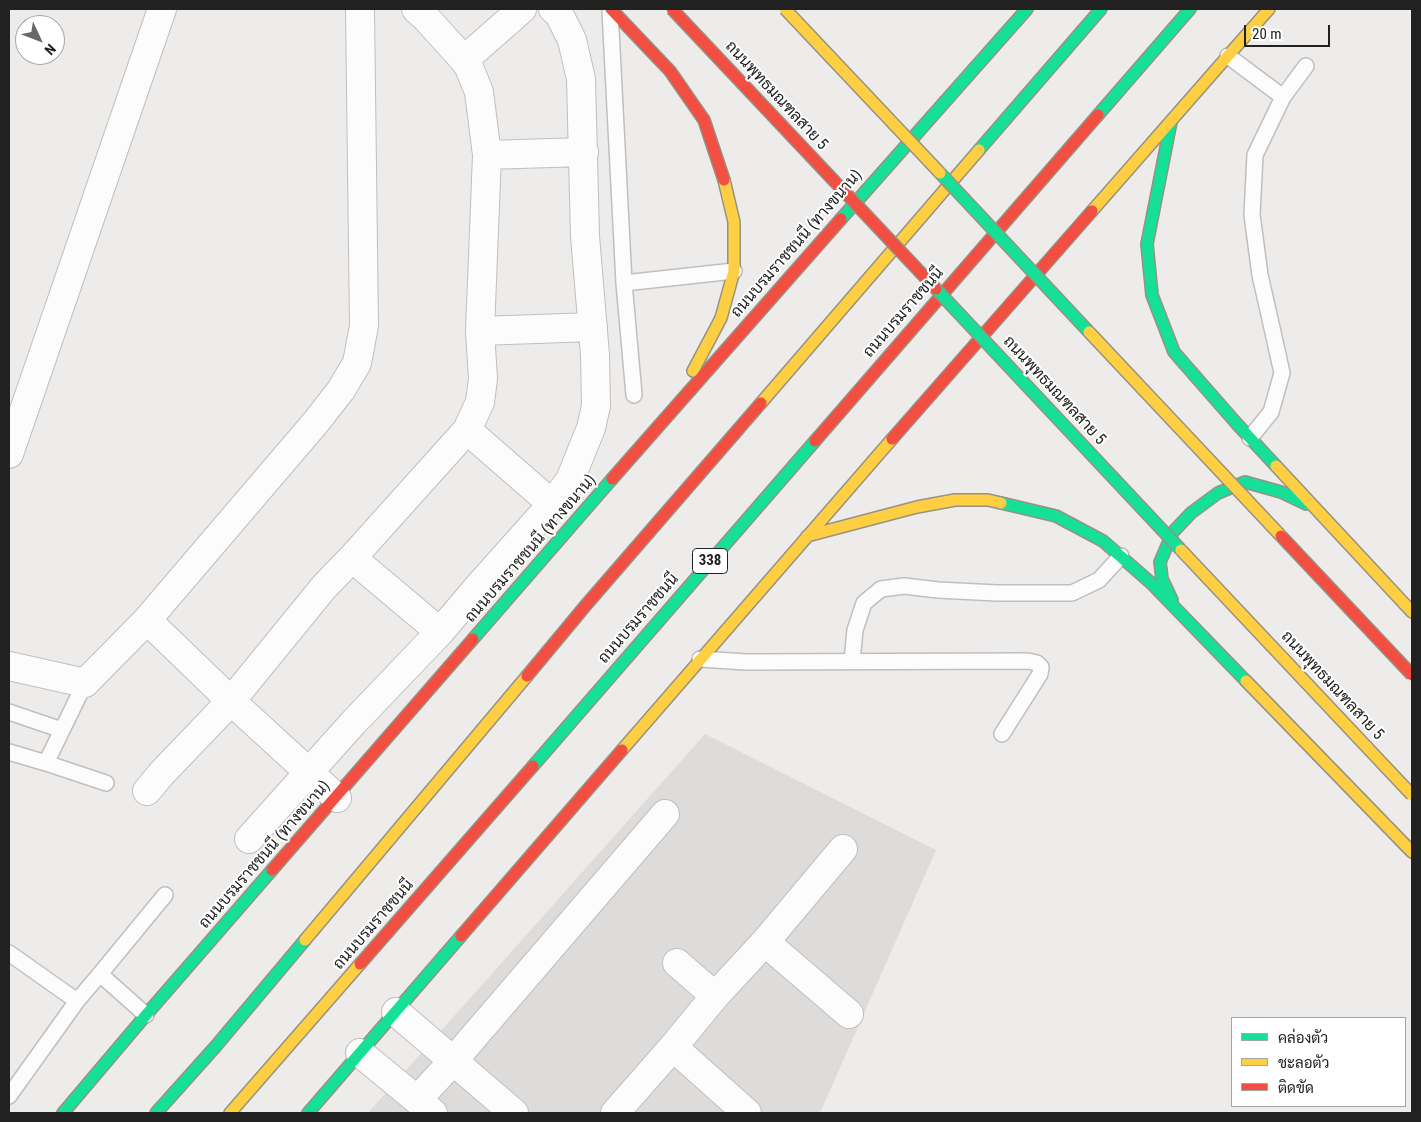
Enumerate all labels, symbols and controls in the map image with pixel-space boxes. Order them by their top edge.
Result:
north arrow [15,15,65,65]
scale bar [1246,15,1332,47]
text: 20 m [1252,25,1282,43]
street label: ถนนพุทธมณฑลสาย 5 [721,38,831,154]
text: N [41,41,59,58]
street label: ถนนบรมราชชนนี (ทางขนาน) [727,166,867,322]
street label: ถนนบรมราชชนนี [860,264,948,362]
street label: ถนนพุทธมณฑลสาย 5 [999,333,1109,449]
street label: ถนนบรมราชชนนี (ทางขนาน) [461,471,601,627]
road number: 338 [692,548,728,574]
street label: ถนนบรมราชชนนี [595,570,683,668]
street label: ถนนพุทธมณฑลสาย 5 [1277,628,1387,744]
street label: ถนนบรมราชชนนี (ทางขนาน) [195,777,335,933]
street label: ถนนบรมราชชนนี [330,876,418,974]
legend [1231,1017,1406,1107]
text: คล่องตัว [1278,1029,1328,1047]
text: ชะลอตัว [1278,1054,1329,1072]
text: ติดขัด [1278,1079,1314,1097]

